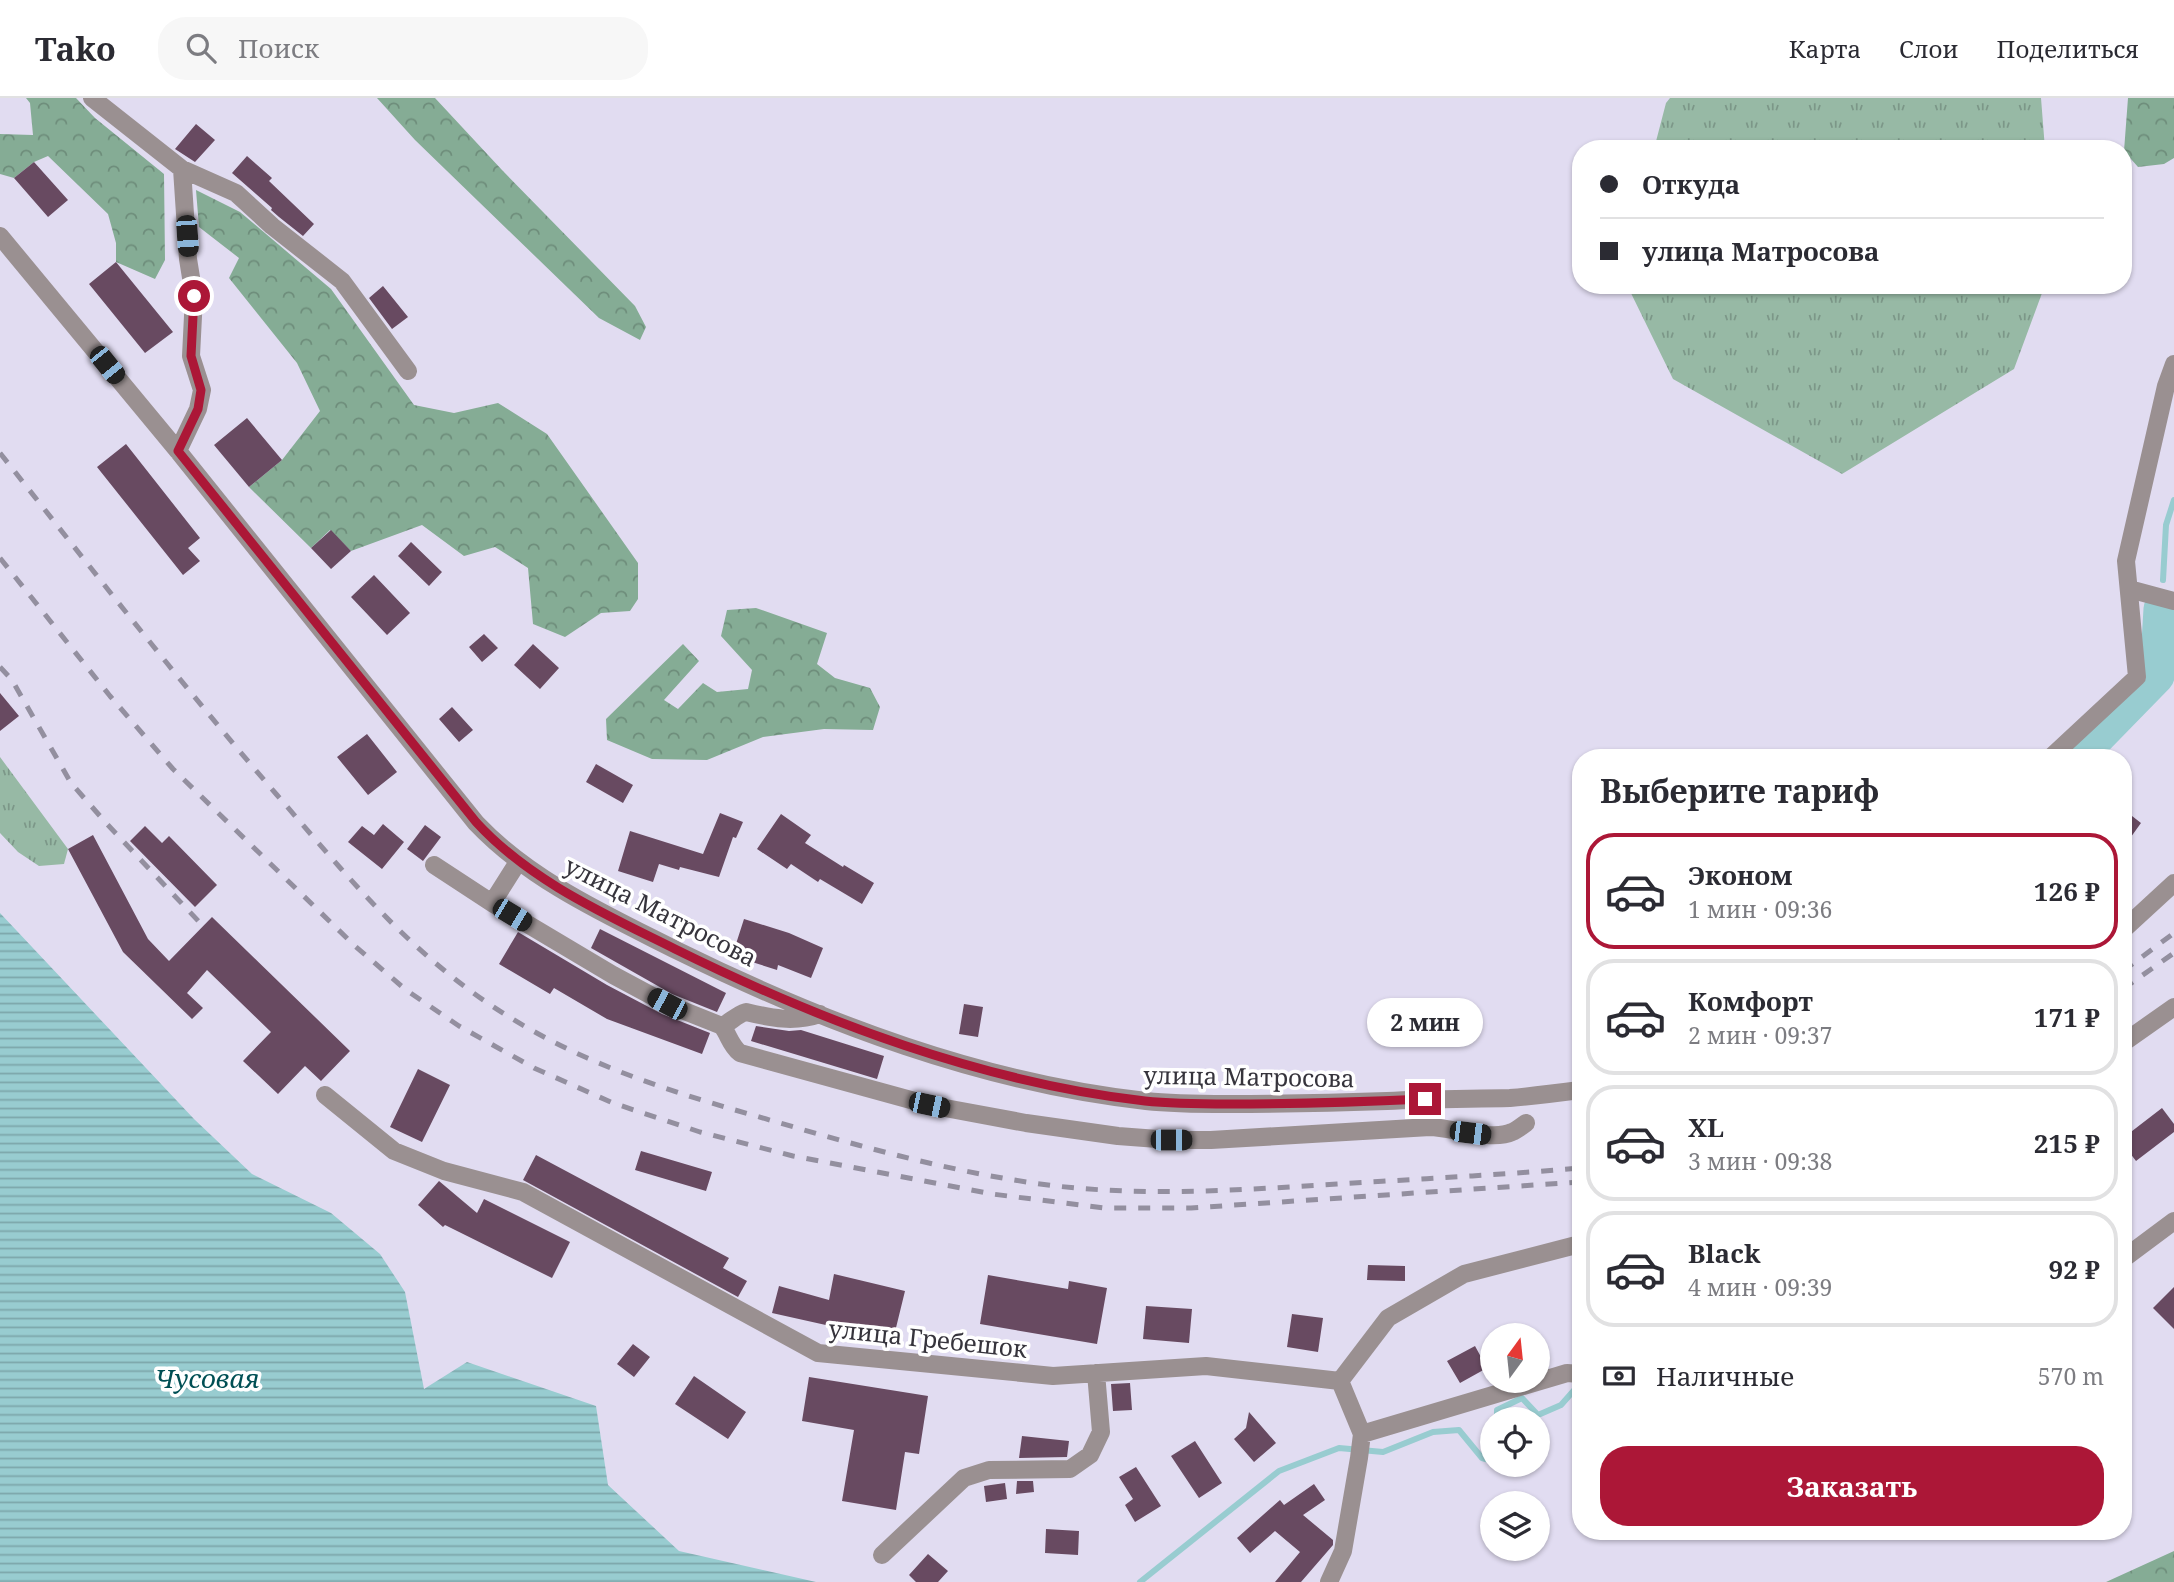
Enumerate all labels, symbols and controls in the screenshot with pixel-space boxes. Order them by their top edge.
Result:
search box [158,17,648,80]
text: Tako [35,26,116,71]
icon: search [182,29,220,67]
text: Поиск [238,30,319,66]
text: Карта [1789,32,1861,65]
text: Слои [1899,32,1959,65]
text: Поделиться [1997,32,2139,65]
text: Откуда [1642,166,1740,202]
car [176,214,199,258]
text: улица Матросова [1642,233,1879,269]
route start [178,280,210,312]
car [86,342,129,388]
text: Выберите тариф [1600,769,1879,812]
street label: улица Матросова [559,848,763,974]
text: Эконом [1688,857,1792,893]
icon: car [1604,860,1667,923]
text: 126 ₽ [2034,873,2100,909]
text: 1 мин · 09:36 [1688,893,1832,925]
car [489,895,536,935]
text: Комфорт [1688,983,1813,1019]
car [644,985,691,1023]
icon: car [1604,986,1667,1049]
callout: 2 мин [1367,998,1483,1046]
text: 171 ₽ [2034,999,2100,1035]
text: 2 мин [1390,1006,1460,1038]
text: 2 мин · 09:37 [1688,1019,1832,1051]
street label: улица Матросова [1143,1058,1355,1094]
route end [1409,1083,1441,1115]
car [907,1090,952,1120]
text: XL [1688,1109,1724,1145]
icon: car [1604,1112,1667,1175]
car [1448,1120,1493,1146]
text: 215 ₽ [2034,1125,2100,1161]
car [1151,1130,1193,1151]
text: 3 мин · 09:38 [1688,1145,1832,1177]
text: Black [1688,1235,1761,1271]
icon: car [1604,1238,1667,1301]
text: 92 ₽ [2049,1251,2100,1287]
text: 4 мин · 09:39 [1688,1271,1832,1303]
street label: улица Гребешок [827,1311,1030,1365]
north arrow [1480,1323,1550,1393]
map controls [1480,1323,1550,1561]
icon: cash [1600,1357,1638,1395]
text: Наличные [1656,1358,1794,1394]
water label: Чусовая [155,1360,259,1396]
text: 570 m [2038,1360,2104,1392]
button: locate [1480,1407,1550,1477]
button: Заказать [1600,1446,2104,1526]
button: layers [1480,1491,1550,1561]

